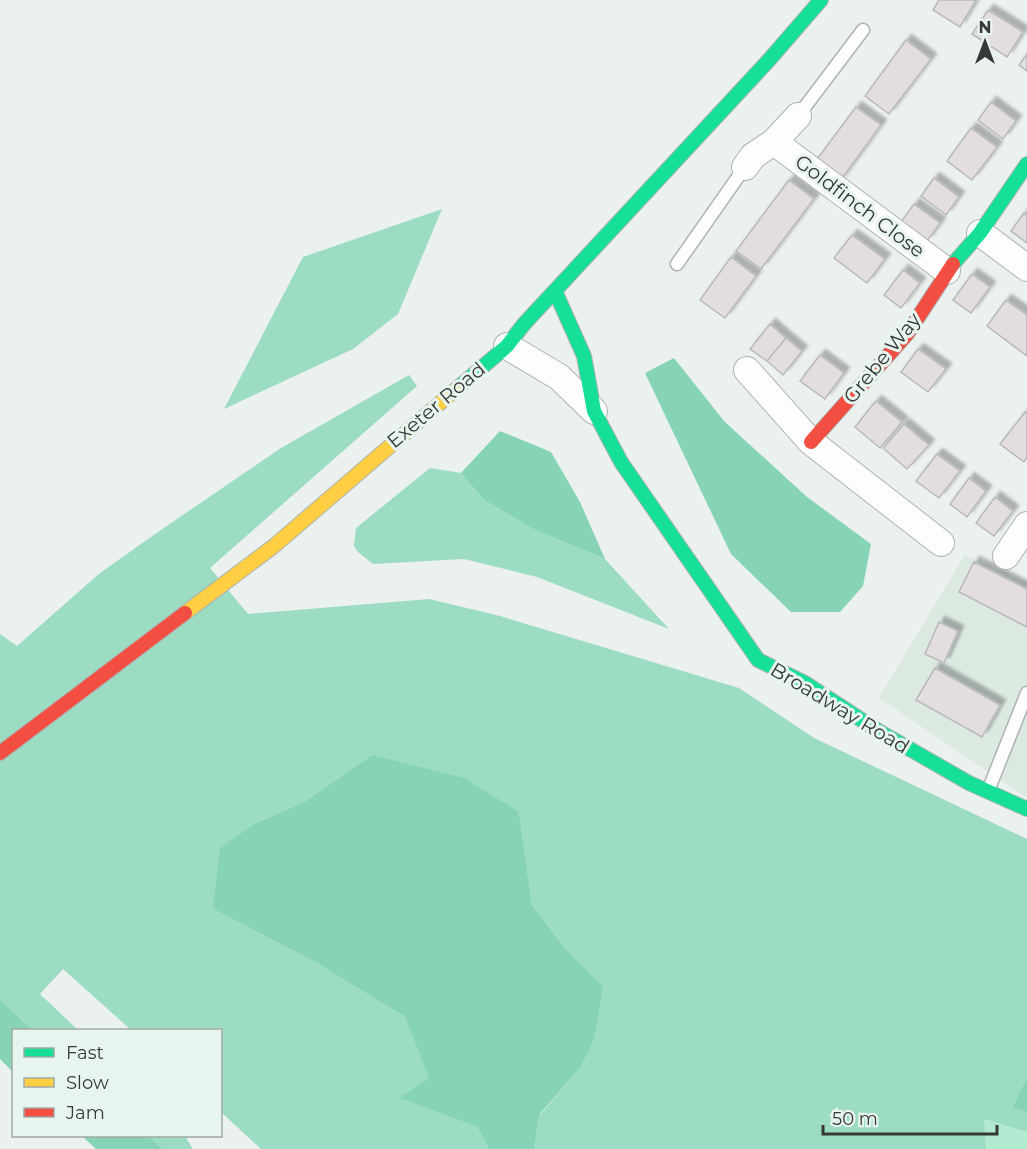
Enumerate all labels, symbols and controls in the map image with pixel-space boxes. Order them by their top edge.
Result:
north arrow [955,12,1015,72]
text: N [979,18,991,37]
street label: Goldfinch Close [790,149,930,263]
street label: Grebe Way [838,308,926,408]
street label: Exeter Road [382,357,490,453]
street label: Broadway Road [766,657,914,759]
legend [12,1029,222,1137]
text: Fast [66,1042,104,1064]
text: Slow [66,1072,109,1094]
scale bar [823,1098,997,1136]
text: Jam [65,1102,105,1124]
text: 50 m [832,1108,878,1130]

